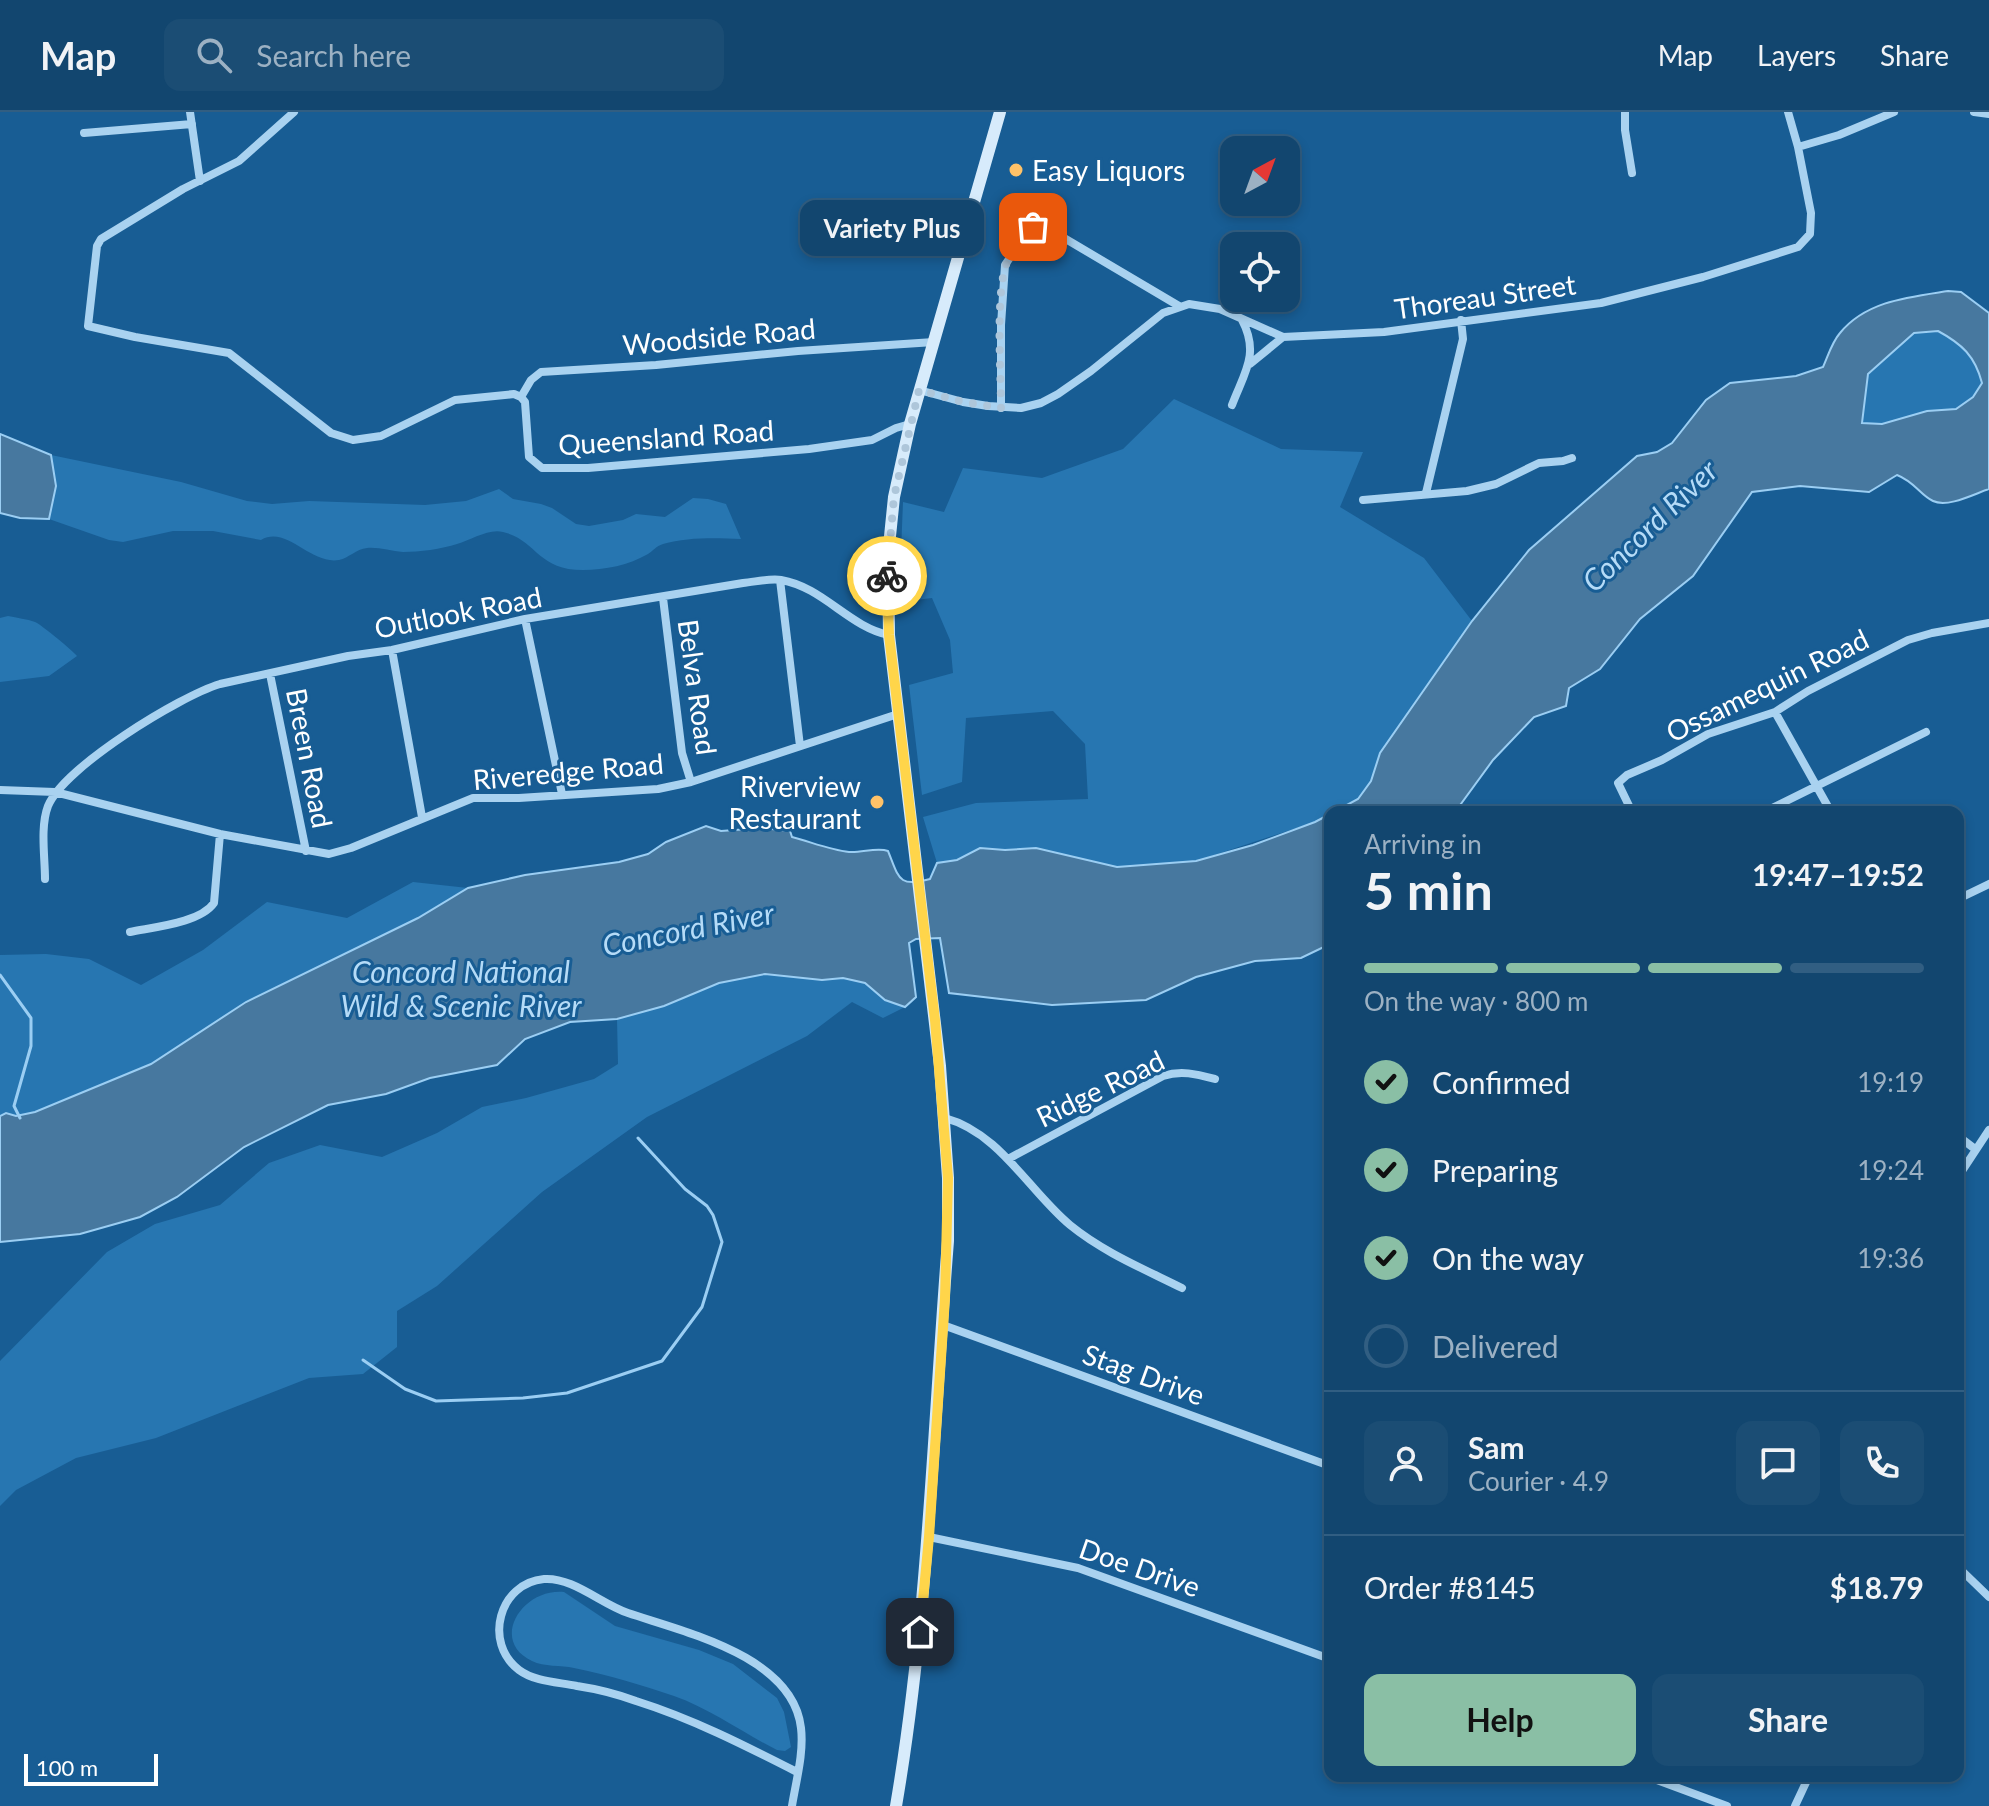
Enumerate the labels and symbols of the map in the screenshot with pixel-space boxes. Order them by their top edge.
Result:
north arrow [1220,136,1300,216]
place label: Easy Liquors [1032,153,1185,187]
marker: Easy Liquors [1007,161,1025,179]
pin [999,193,1067,261]
callout: Variety Plus [801,199,985,255]
street label: Thoreau Street [1392,266,1578,326]
street label: Woodside Road [621,311,817,361]
street label: Queensland Road [557,412,775,462]
water label: Concord River [1574,451,1725,598]
courier [847,536,927,616]
street label: Outlook Road [371,579,545,645]
street label: Belva Road [672,617,724,757]
street label: Ossamequin Road [1660,621,1874,749]
street label: Breen Road [280,685,340,831]
street label: Riveredge Road [471,746,665,796]
place label: Riverview Restaurant [729,769,861,835]
marker: Riverview Restaurant [868,793,886,811]
water label: Concord River [599,894,778,962]
water label: Concord National Wild & Scenic River [340,953,582,1023]
street label: Ridge Road [1030,1042,1170,1134]
street label: Stag Drive [1079,1336,1209,1412]
street label: Doe Drive [1075,1530,1205,1604]
pin [886,1598,954,1666]
scale bar [24,1750,158,1786]

